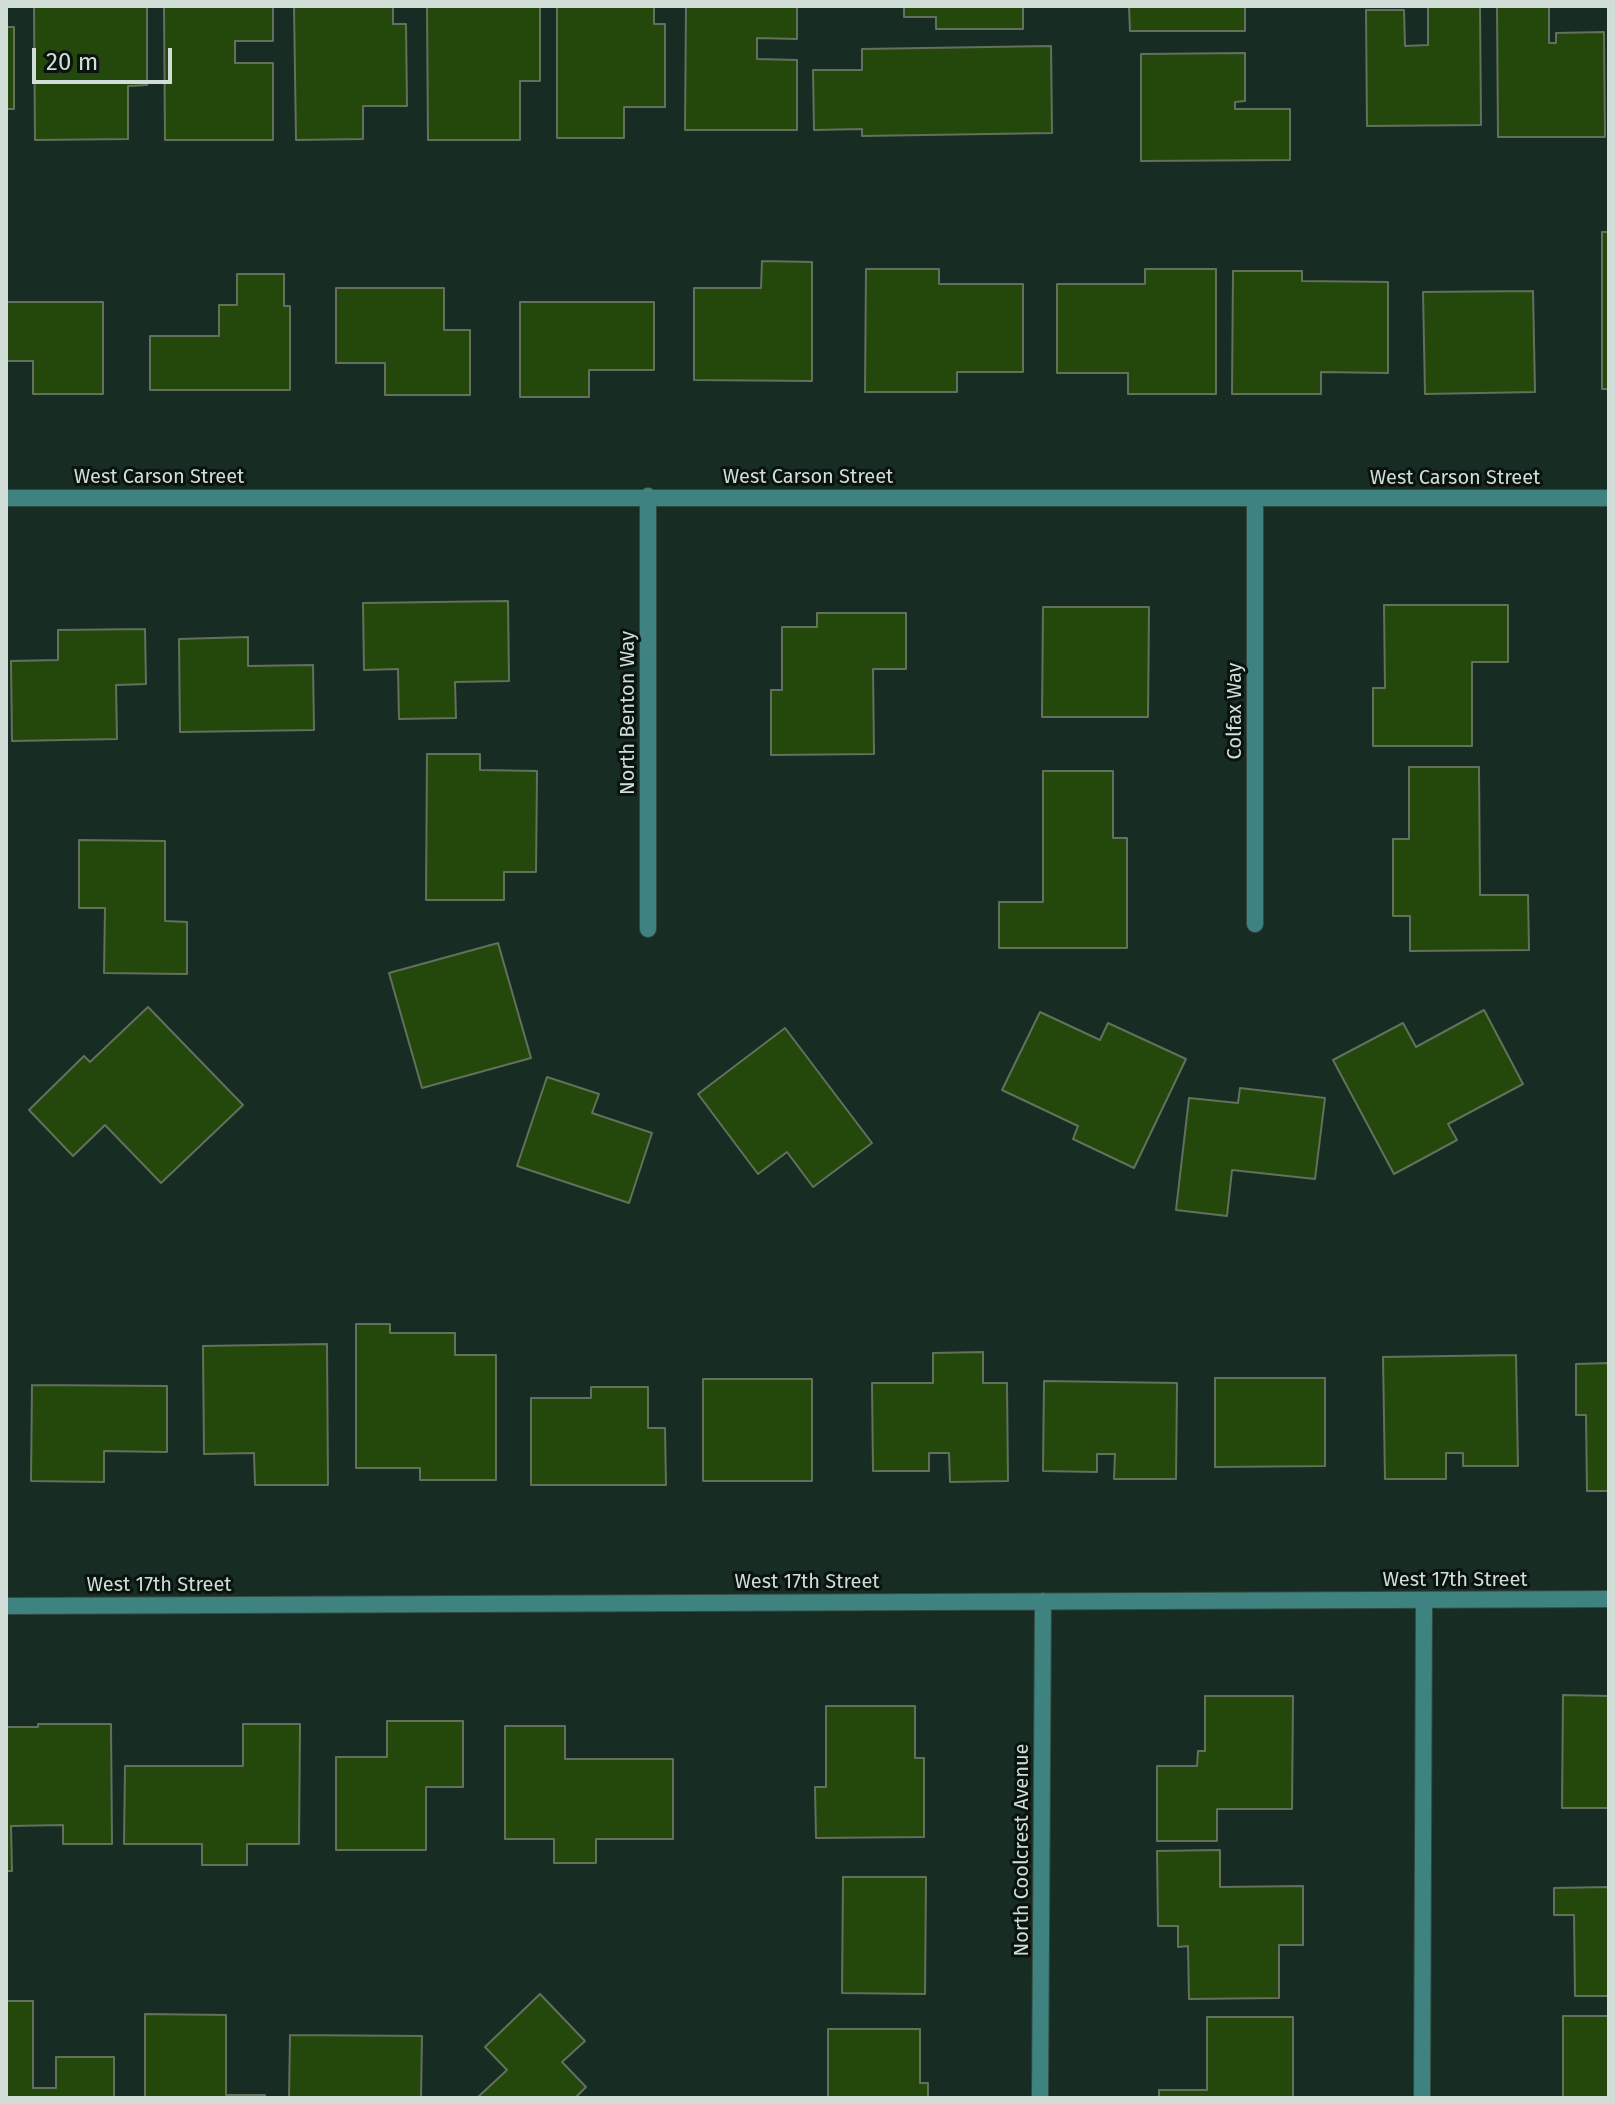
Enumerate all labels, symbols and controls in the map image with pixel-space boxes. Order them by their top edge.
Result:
scale bar [36,32,176,82]
text: 20 m [46,48,98,76]
street label: West Carson Street [74,465,244,489]
street label: West Carson Street [723,465,893,489]
street label: West Carson Street [1370,466,1540,490]
street label: North Benton Way [616,631,640,795]
street label: Colfax Way [1223,663,1247,759]
street label: West 17th Street [1382,1568,1528,1592]
street label: West 17th Street [734,1570,880,1594]
street label: West 17th Street [86,1573,232,1597]
street label: North Coolcrest Avenue [1010,1743,1034,1957]

